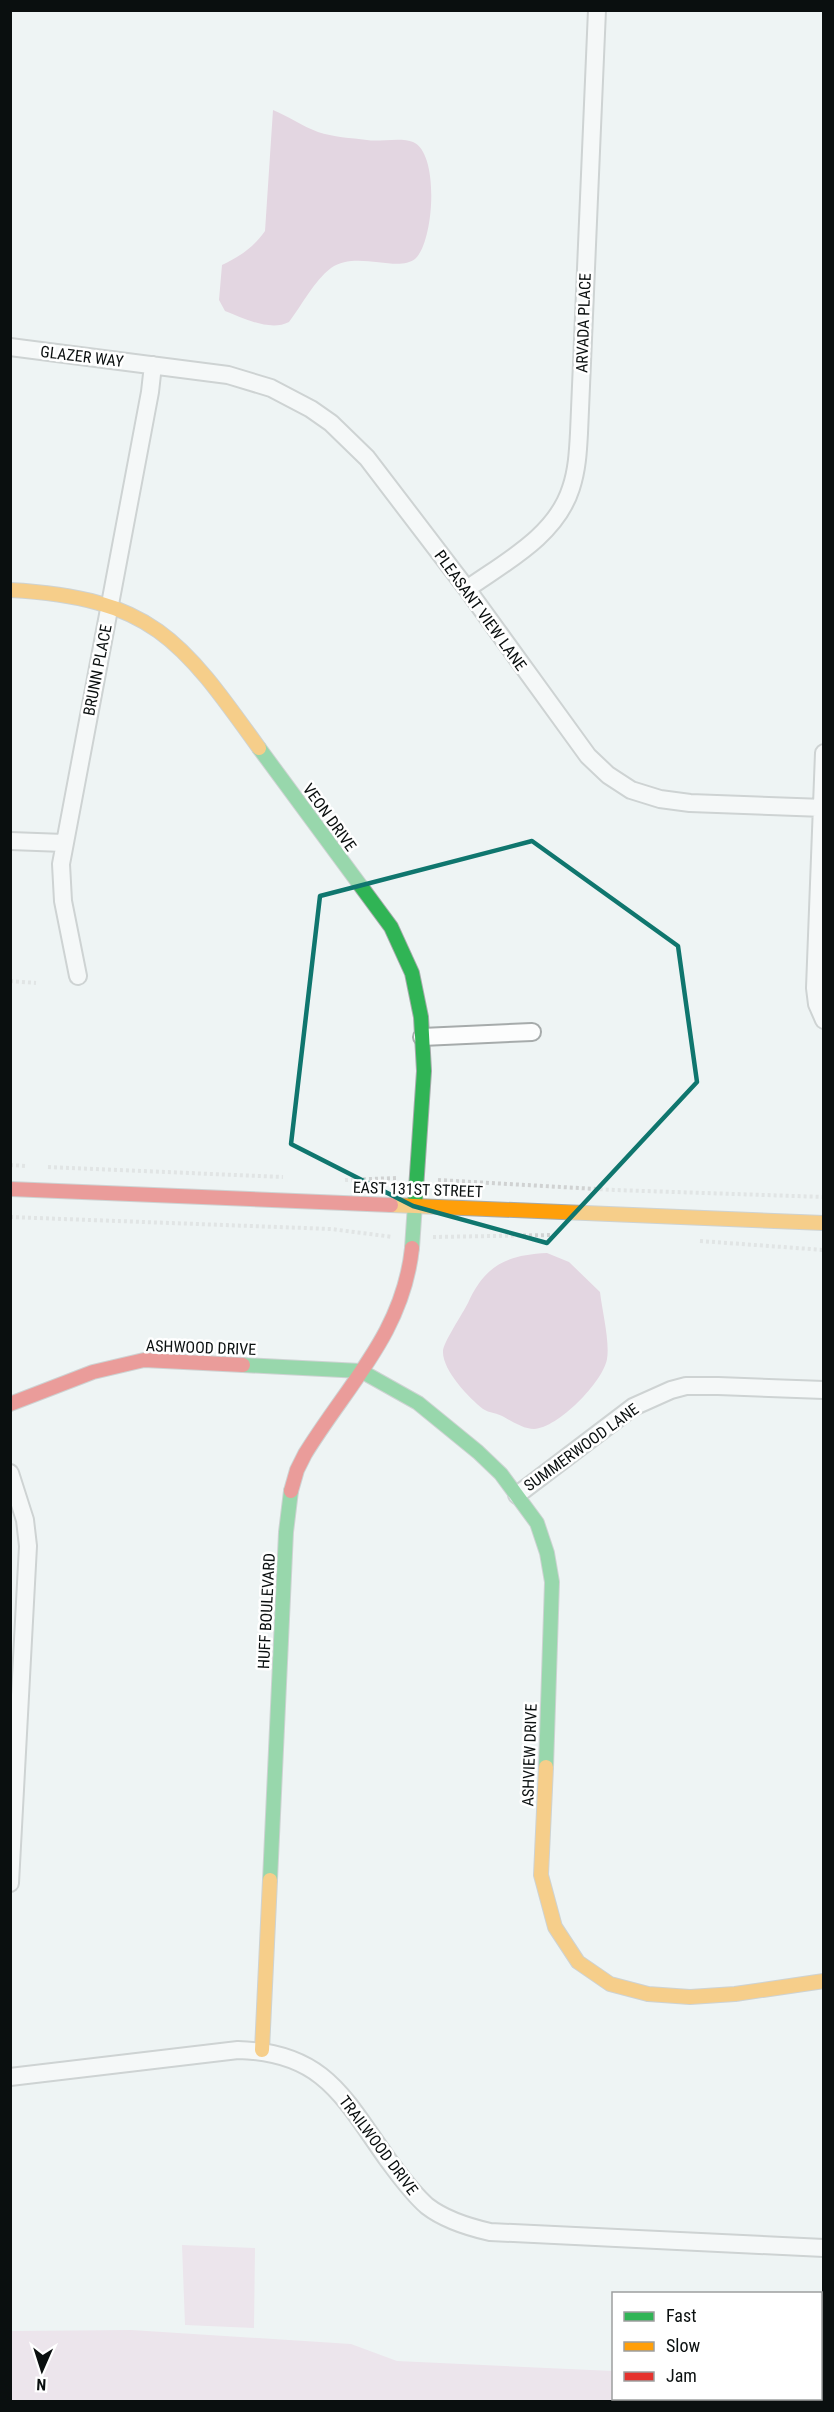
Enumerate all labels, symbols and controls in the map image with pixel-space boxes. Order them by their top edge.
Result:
street label: ARVADA PLACE [572,273,595,373]
street label: GLAZER WAY [39,342,125,371]
street label: PLEASANT VIEW LANE [431,546,531,674]
street label: BRUNN PLACE [79,623,116,717]
street label: VEON DRIVE [299,780,360,855]
street label: EAST 131ST STREET [353,1178,483,1201]
street label: ASHWOOD DRIVE [146,1336,256,1359]
street label: SUMMERWOOD LANE [520,1399,642,1495]
street label: HUFF BOULEVARD [254,1553,279,1669]
street label: ASHVIEW DRIVE [518,1703,541,1807]
street label: TRAILWOOD DRIVE [335,2092,422,2199]
legend [612,2292,822,2400]
text: Fast [666,2305,697,2326]
text: Slow [666,2335,701,2356]
north arrow [12,2340,72,2400]
text: Jam [666,2365,697,2386]
text: N [36,2375,47,2394]

